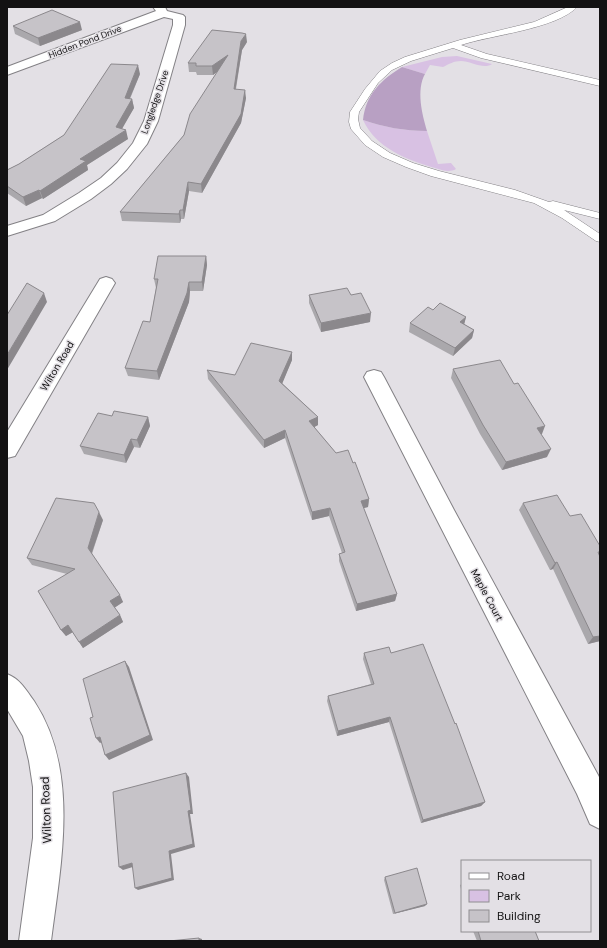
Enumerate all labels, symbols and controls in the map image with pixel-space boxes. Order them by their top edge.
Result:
street label: Hidden Pond Drive [47,23,123,61]
street label: Longledge Drive [138,69,172,135]
street label: Wilton Road [37,339,77,393]
street label: Maple Court [468,567,506,623]
street label: Wilton Road [37,776,55,844]
legend [461,860,591,932]
text: Road [497,868,525,884]
text: Park [497,888,521,904]
text: Building [497,908,541,924]

